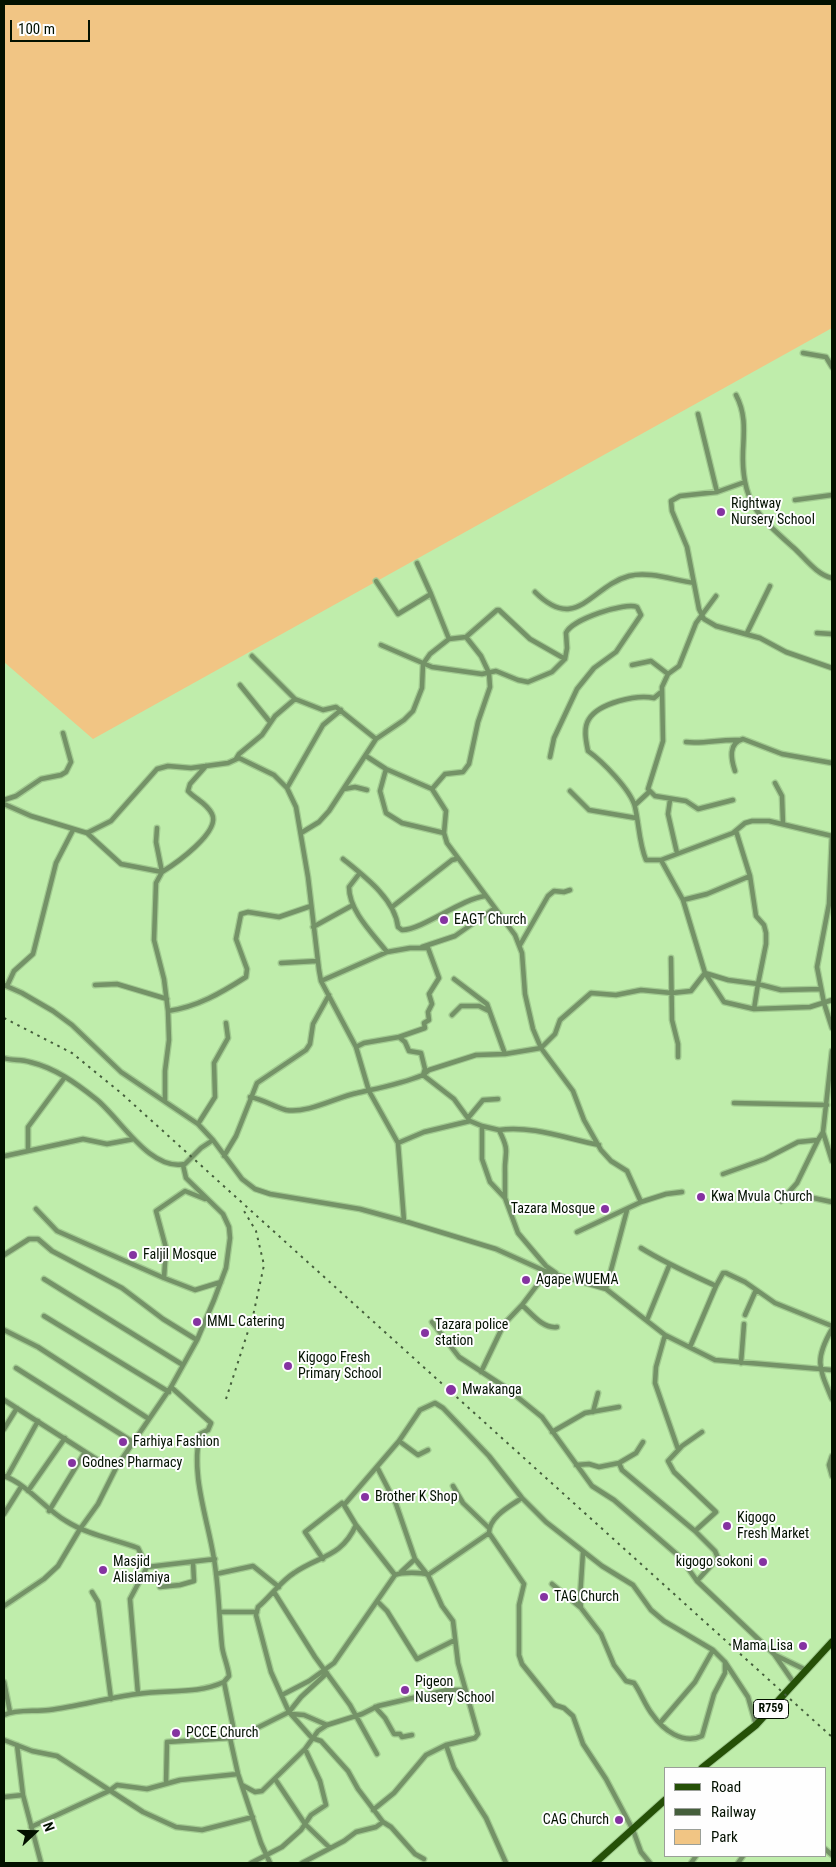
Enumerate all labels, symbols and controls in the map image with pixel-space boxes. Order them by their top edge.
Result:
scale bar [12,10,92,42]
text: 100 m [18,20,55,38]
place label: Rightway Nursery School [731,496,815,528]
marker: Rightway Nursery School [715,506,727,518]
place label: EAGT Church [454,912,527,928]
marker: EAGT Church [438,914,450,926]
place label: Kwa Mvula Church [711,1189,813,1205]
marker: Kwa Mvula Church [695,1191,707,1203]
place label: Tazara Mosque [511,1201,595,1217]
marker: Tazara Mosque [599,1203,611,1215]
place label: Faljil Mosque [143,1247,217,1263]
marker: Faljil Mosque [127,1249,139,1261]
place label: Agape WUEMA [536,1272,619,1288]
marker: Agape WUEMA [520,1274,532,1286]
place label: MML Catering [207,1314,285,1330]
marker: MML Catering [191,1316,203,1328]
place label: Tazara police station [435,1317,508,1350]
marker: Tazara police station [419,1327,431,1339]
place label: Kigogo Fresh Primary School [298,1350,382,1382]
marker: Kigogo Fresh Primary School [282,1360,294,1372]
place label: Mwakanga [462,1382,522,1398]
marker: Mwakanga [444,1383,458,1397]
place label: Farhiya Fashion [133,1434,219,1450]
marker: Farhiya Fashion [117,1436,129,1448]
place label: Godnes Pharmacy [82,1455,182,1471]
marker: Godnes Pharmacy [66,1457,78,1469]
place label: Brother K Shop [375,1489,458,1505]
marker: Brother K Shop [359,1491,371,1503]
place label: Kigogo Fresh Market [737,1510,809,1542]
marker: Kigogo Fresh Market [721,1520,733,1532]
place label: Masjid Alislamiya [113,1554,170,1586]
place label: kigogo sokoni [676,1554,753,1570]
marker: kigogo sokoni [757,1556,769,1568]
marker: Masjid Alislamiya [97,1564,109,1576]
place label: TAG Church [554,1589,619,1605]
marker: TAG Church [538,1591,550,1603]
place label: Mama Lisa [732,1638,793,1654]
marker: Mama Lisa [797,1640,809,1652]
place label: Pigeon Nusery School [415,1674,495,1706]
marker: Pigeon Nusery School [399,1684,411,1696]
road number: R759 [754,1700,788,1718]
place label: PCCE Church [186,1725,259,1741]
marker: PCCE Church [170,1727,182,1739]
legend [664,1767,826,1857]
text: Road [711,1778,741,1796]
text: Railway [711,1803,756,1821]
north arrow [10,1807,60,1857]
place label: CAG Church [543,1812,609,1828]
marker: CAG Church [613,1814,625,1826]
text: N [40,1820,58,1833]
text: Park [711,1828,738,1846]

